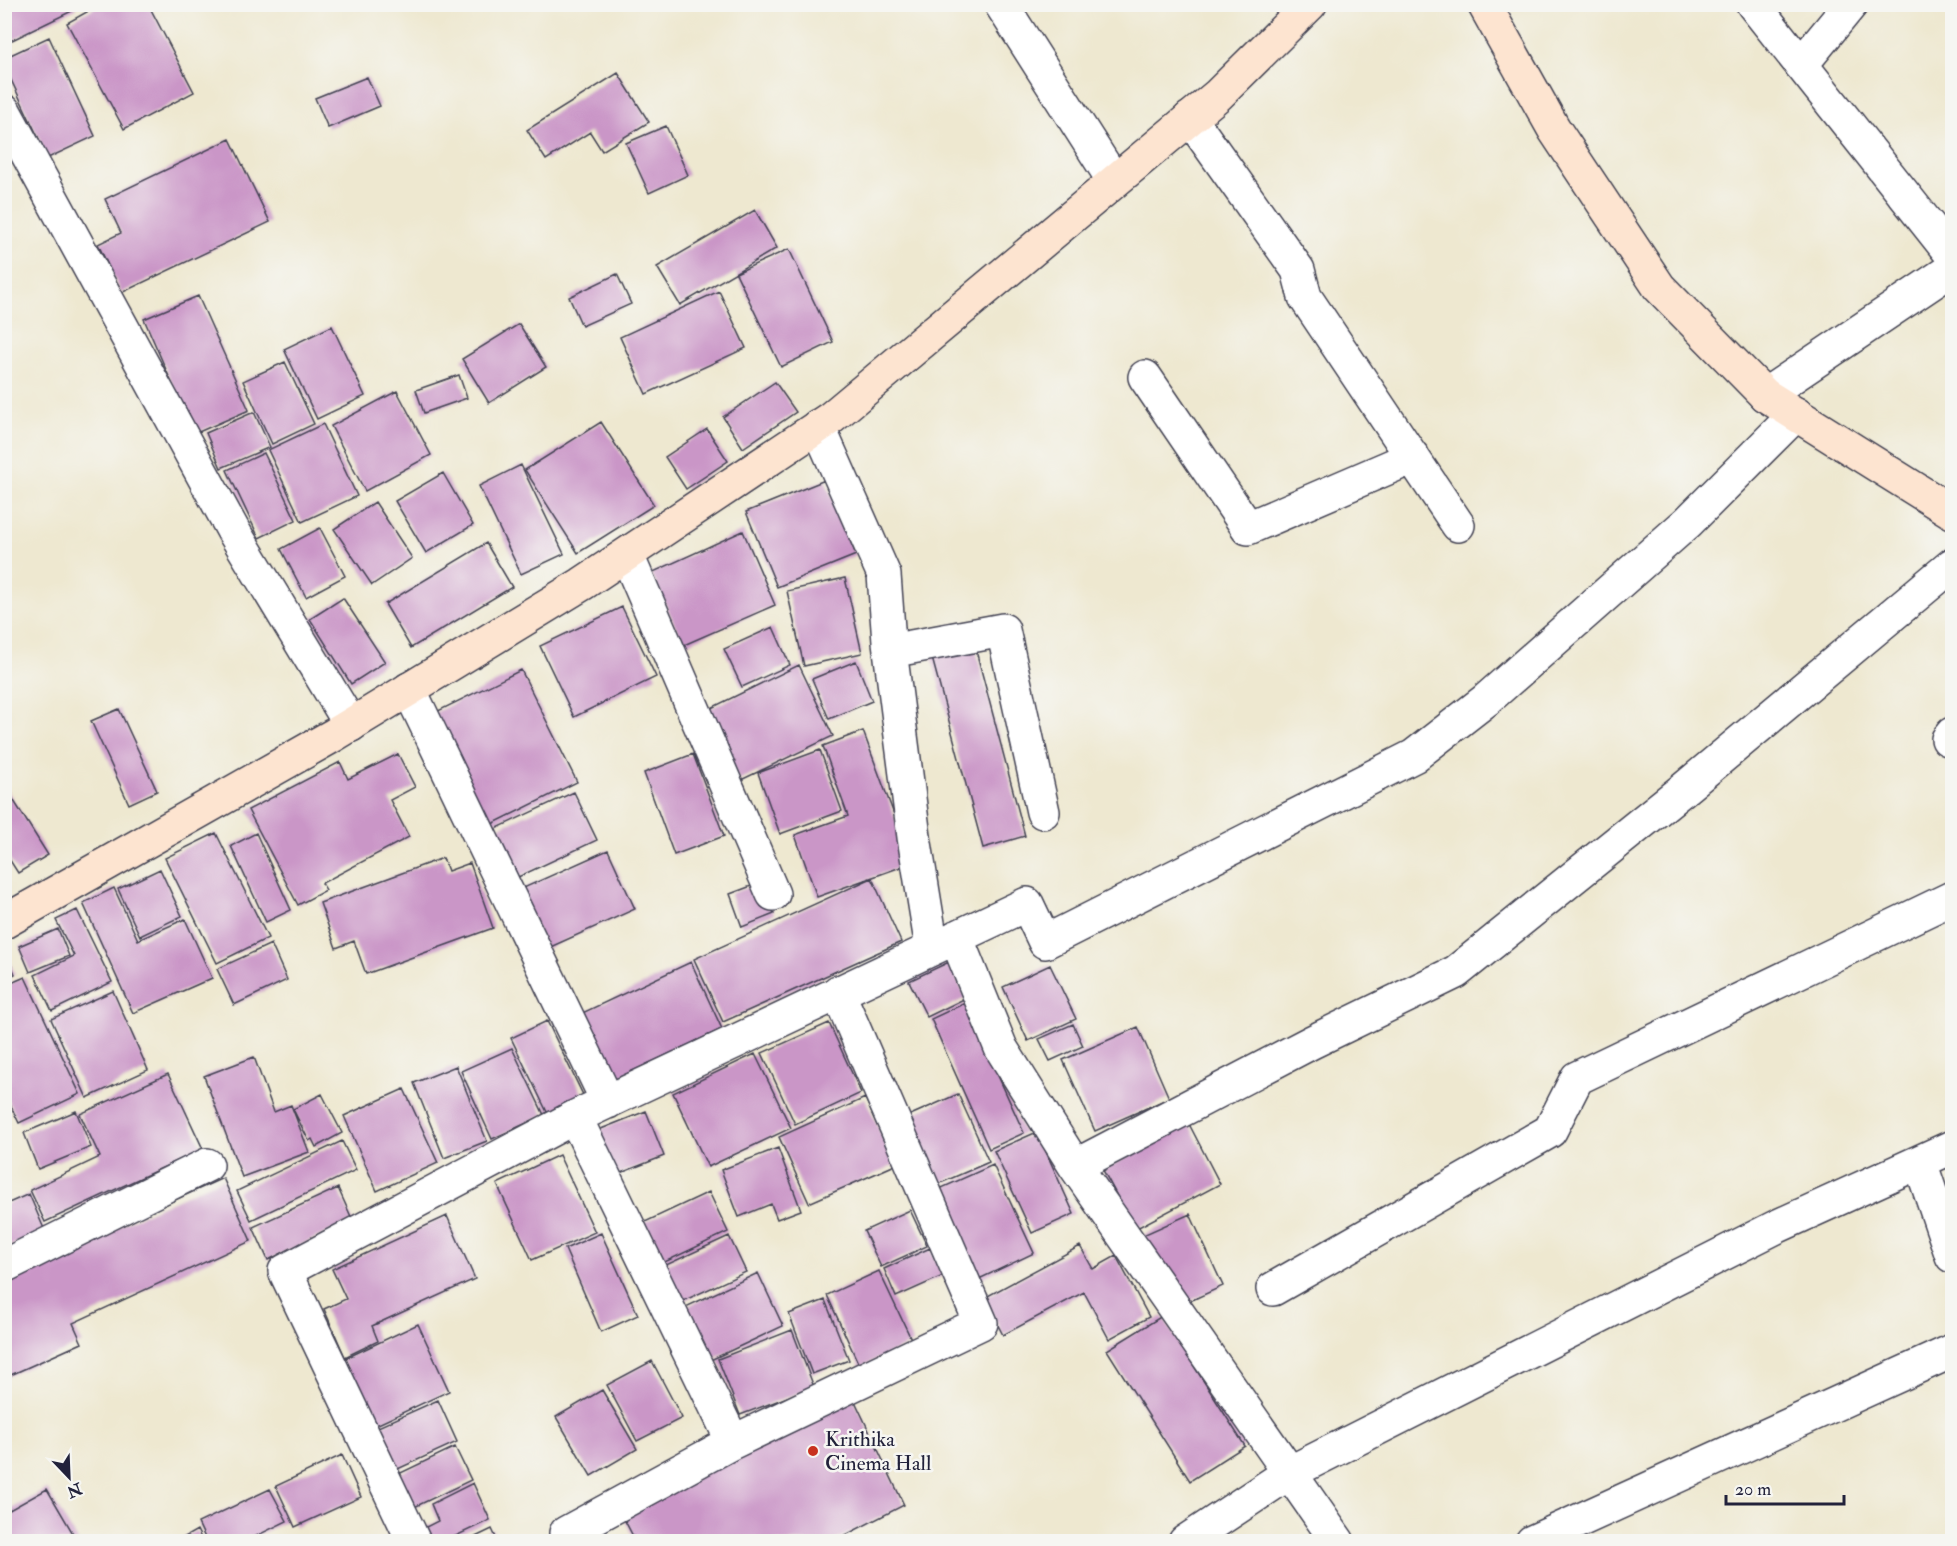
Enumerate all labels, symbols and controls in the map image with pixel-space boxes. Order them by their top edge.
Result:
place label: Krithika Cinema Hall [825,1426,932,1477]
marker: Krithika Cinema Hall [806,1444,820,1458]
north arrow [39,1447,99,1507]
scale bar [1726,1468,1844,1506]
text: N [63,1477,86,1502]
text: 20 m [1735,1478,1771,1501]

